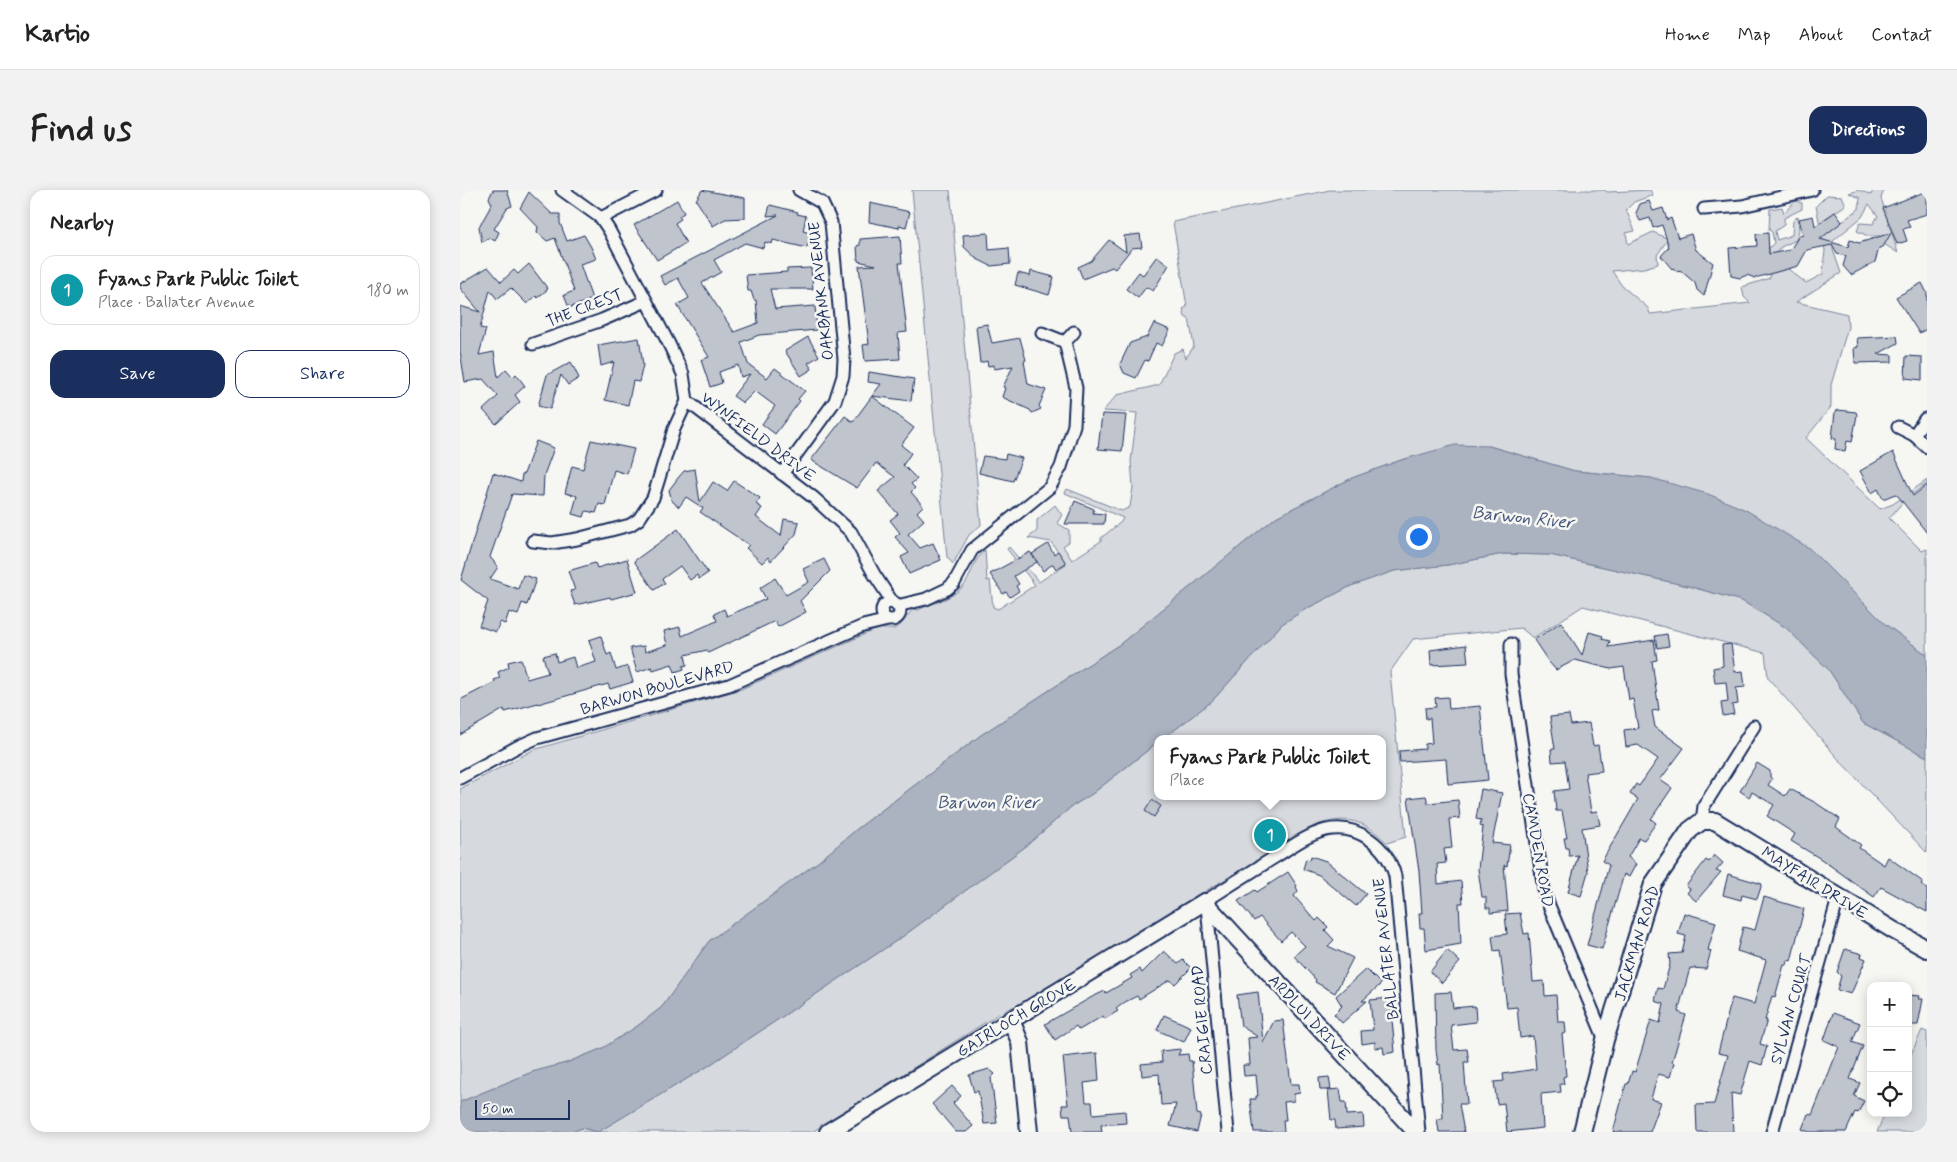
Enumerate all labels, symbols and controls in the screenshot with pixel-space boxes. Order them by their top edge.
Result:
text: Kartio [25,19,90,50]
text: Home [1665,23,1710,47]
text: Map [1738,23,1771,47]
text: About [1799,23,1843,47]
text: Contact [1871,23,1932,47]
button: Directions [1809,106,1927,154]
text: Find us [30,107,132,153]
text: Nearby [50,209,114,237]
street label: OAKBANK AVENUE [804,220,839,361]
text: Fyans Park Public Toilet [98,267,299,292]
text: 1 [63,280,71,301]
text: 180 m [366,280,409,301]
street label: THE CREST [543,284,626,333]
text: Place · Ballater Avenue [98,292,255,313]
button: Save [50,350,225,398]
button: Share [235,350,410,398]
street label: WYNFIELD DRIVE [697,387,820,487]
water label: Barwon River [1471,501,1577,536]
your location [1406,524,1432,550]
street label: BARWON BOULEVARD [578,656,737,720]
popup [1154,735,1386,800]
text: Fyans Park Public Toilet [1170,745,1370,770]
text: Place [1170,770,1205,791]
water label: Barwon River [937,791,1041,815]
street label: CAMDEN ROAD [1517,791,1558,909]
pin: 1 [1254,816,1286,854]
street label: MAYFAIR DRIVE [1757,842,1871,924]
street label: BALLATER AVENUE [1369,877,1404,1021]
street label: JACKMAN ROAD [1610,883,1665,1004]
street label: SYLVAN COURT [1766,951,1817,1067]
street label: CRAIGIE ROAD [1187,964,1218,1076]
street label: ARDLUI DRIVE [1263,970,1354,1066]
street label: GAIRLOCH GROVE [953,974,1080,1062]
map controls [1867,982,1912,1117]
button: + [1867,982,1912,1027]
button: − [1867,1027,1912,1072]
button: locate [1867,1072,1912,1117]
scale bar [475,1097,570,1120]
text: 50 m [482,1100,513,1118]

